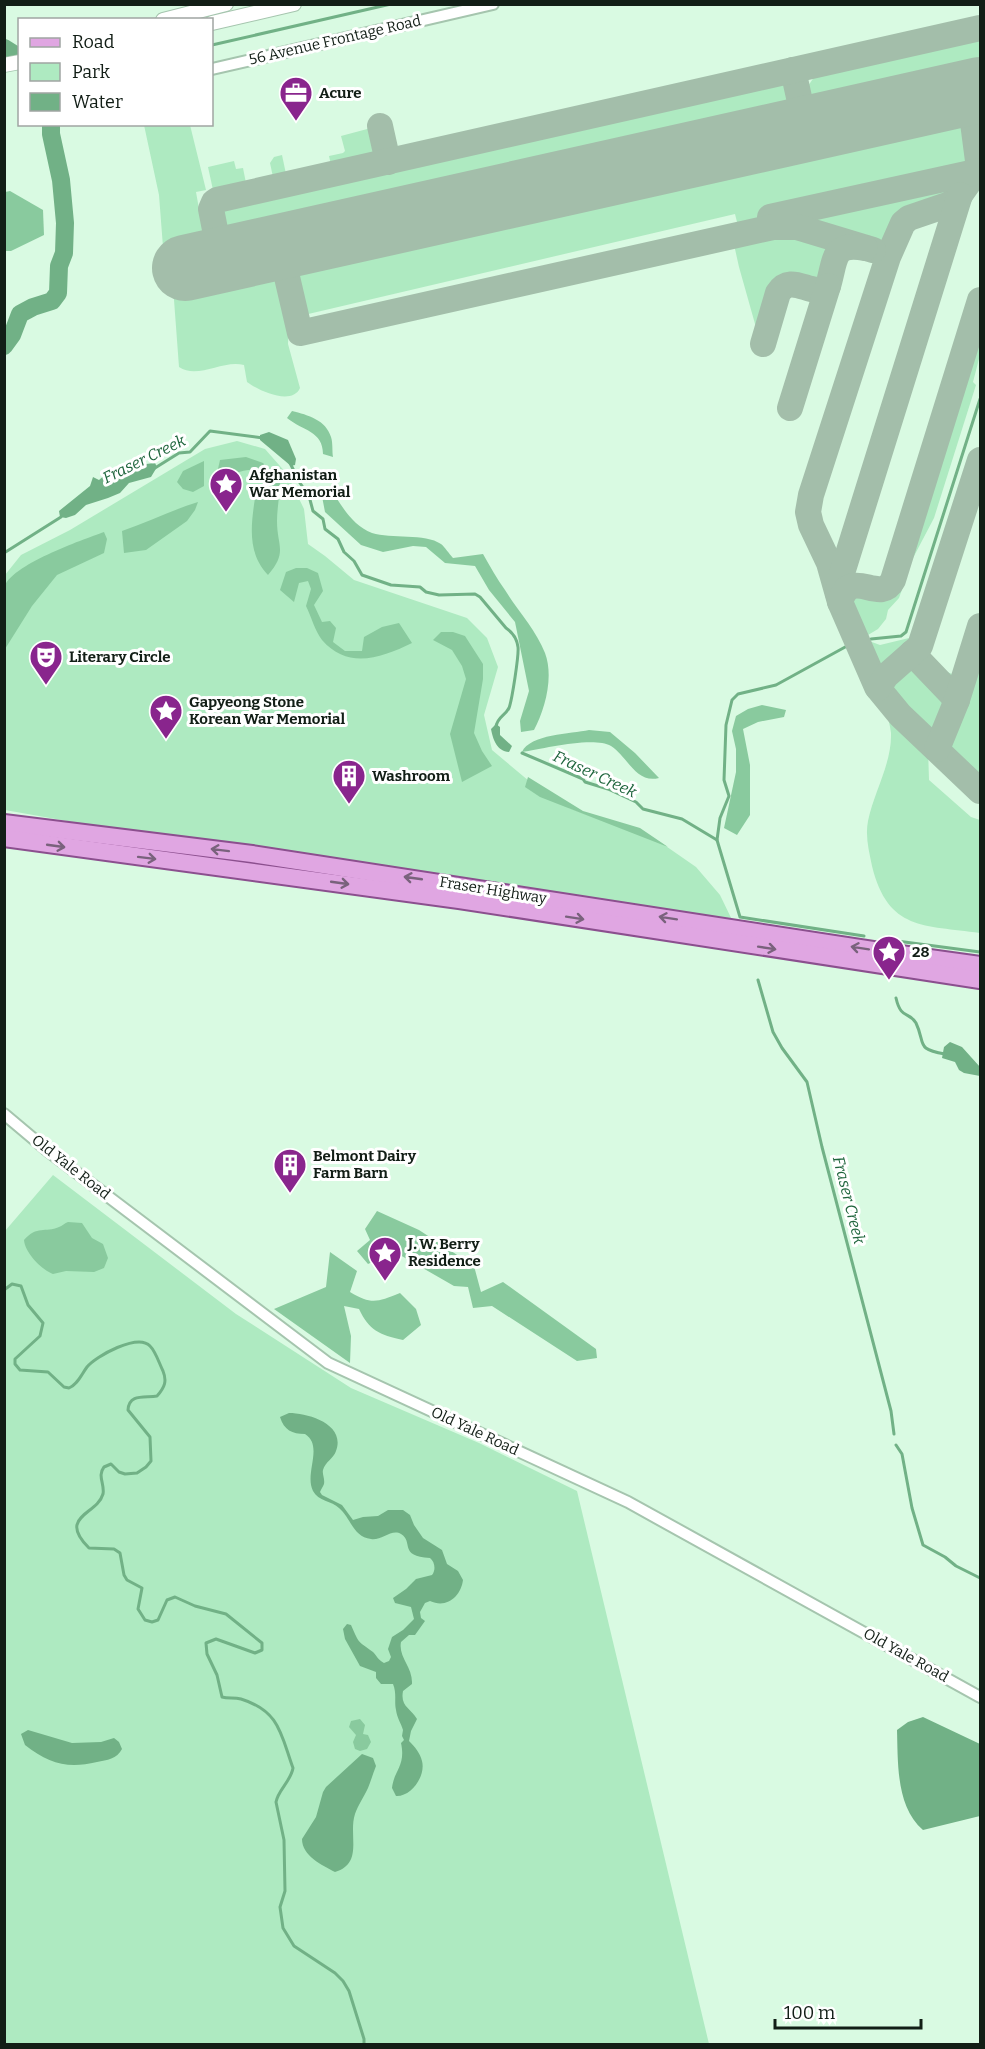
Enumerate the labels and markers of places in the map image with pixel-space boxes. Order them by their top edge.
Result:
office icon: Acure [278,75,314,122]
place label: Acure [319,84,362,102]
place icon: Afghanistan War Memorial [208,466,244,513]
place label: Afghanistan War Memorial [249,466,351,501]
theatre icon: Literary Circle [28,639,64,686]
place label: Literary Circle [69,648,171,666]
place icon: Gapyeong Stone Korean War Memorial [148,693,184,740]
place label: Gapyeong Stone Korean War Memorial [189,693,345,728]
building icon: Washroom [331,758,367,805]
place label: Washroom [372,767,451,785]
place icon: 28 [871,934,907,981]
place label: 28 [912,943,929,961]
building icon: Belmont Dairy Farm Barn [272,1147,308,1194]
place label: Belmont Dairy Farm Barn [313,1147,417,1182]
place icon: J. W. Berry Residence [367,1235,403,1282]
place label: J. W. Berry Residence [407,1235,481,1270]

